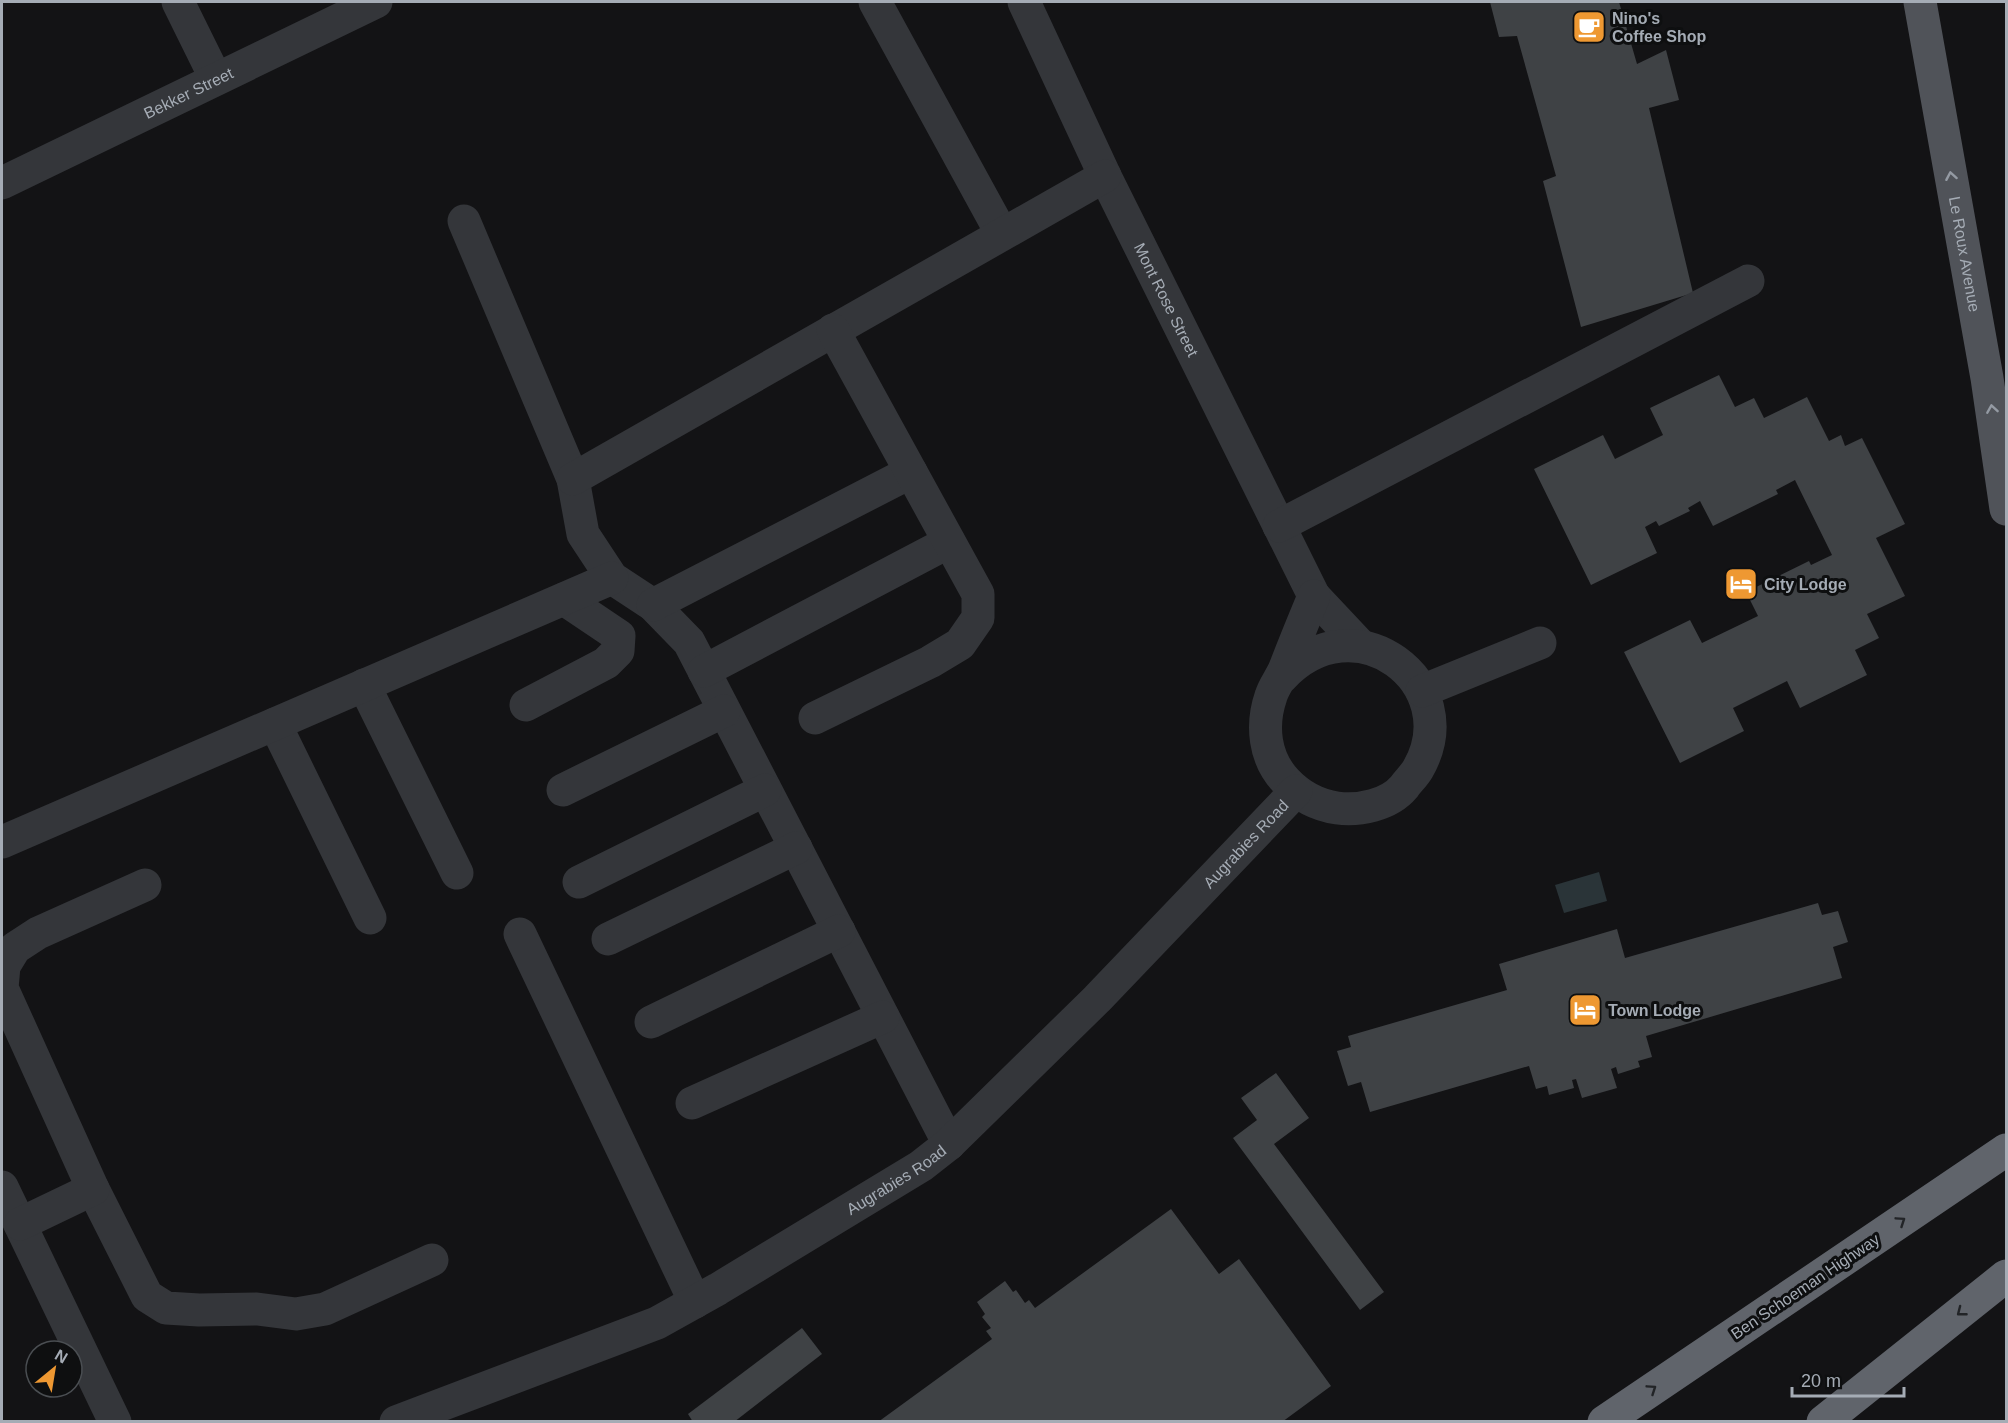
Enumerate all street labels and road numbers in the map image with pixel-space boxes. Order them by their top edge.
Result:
street label: Bekker Street [141,64,236,122]
street label: Le Roux Avenue [1946,195,1983,313]
street label: Mont Rose Street [1131,240,1202,360]
street label: Augrabies Road [1200,797,1292,891]
street label: Augrabies Road [844,1142,949,1218]
street label: Ben Schoeman Highway [1728,1230,1883,1342]

